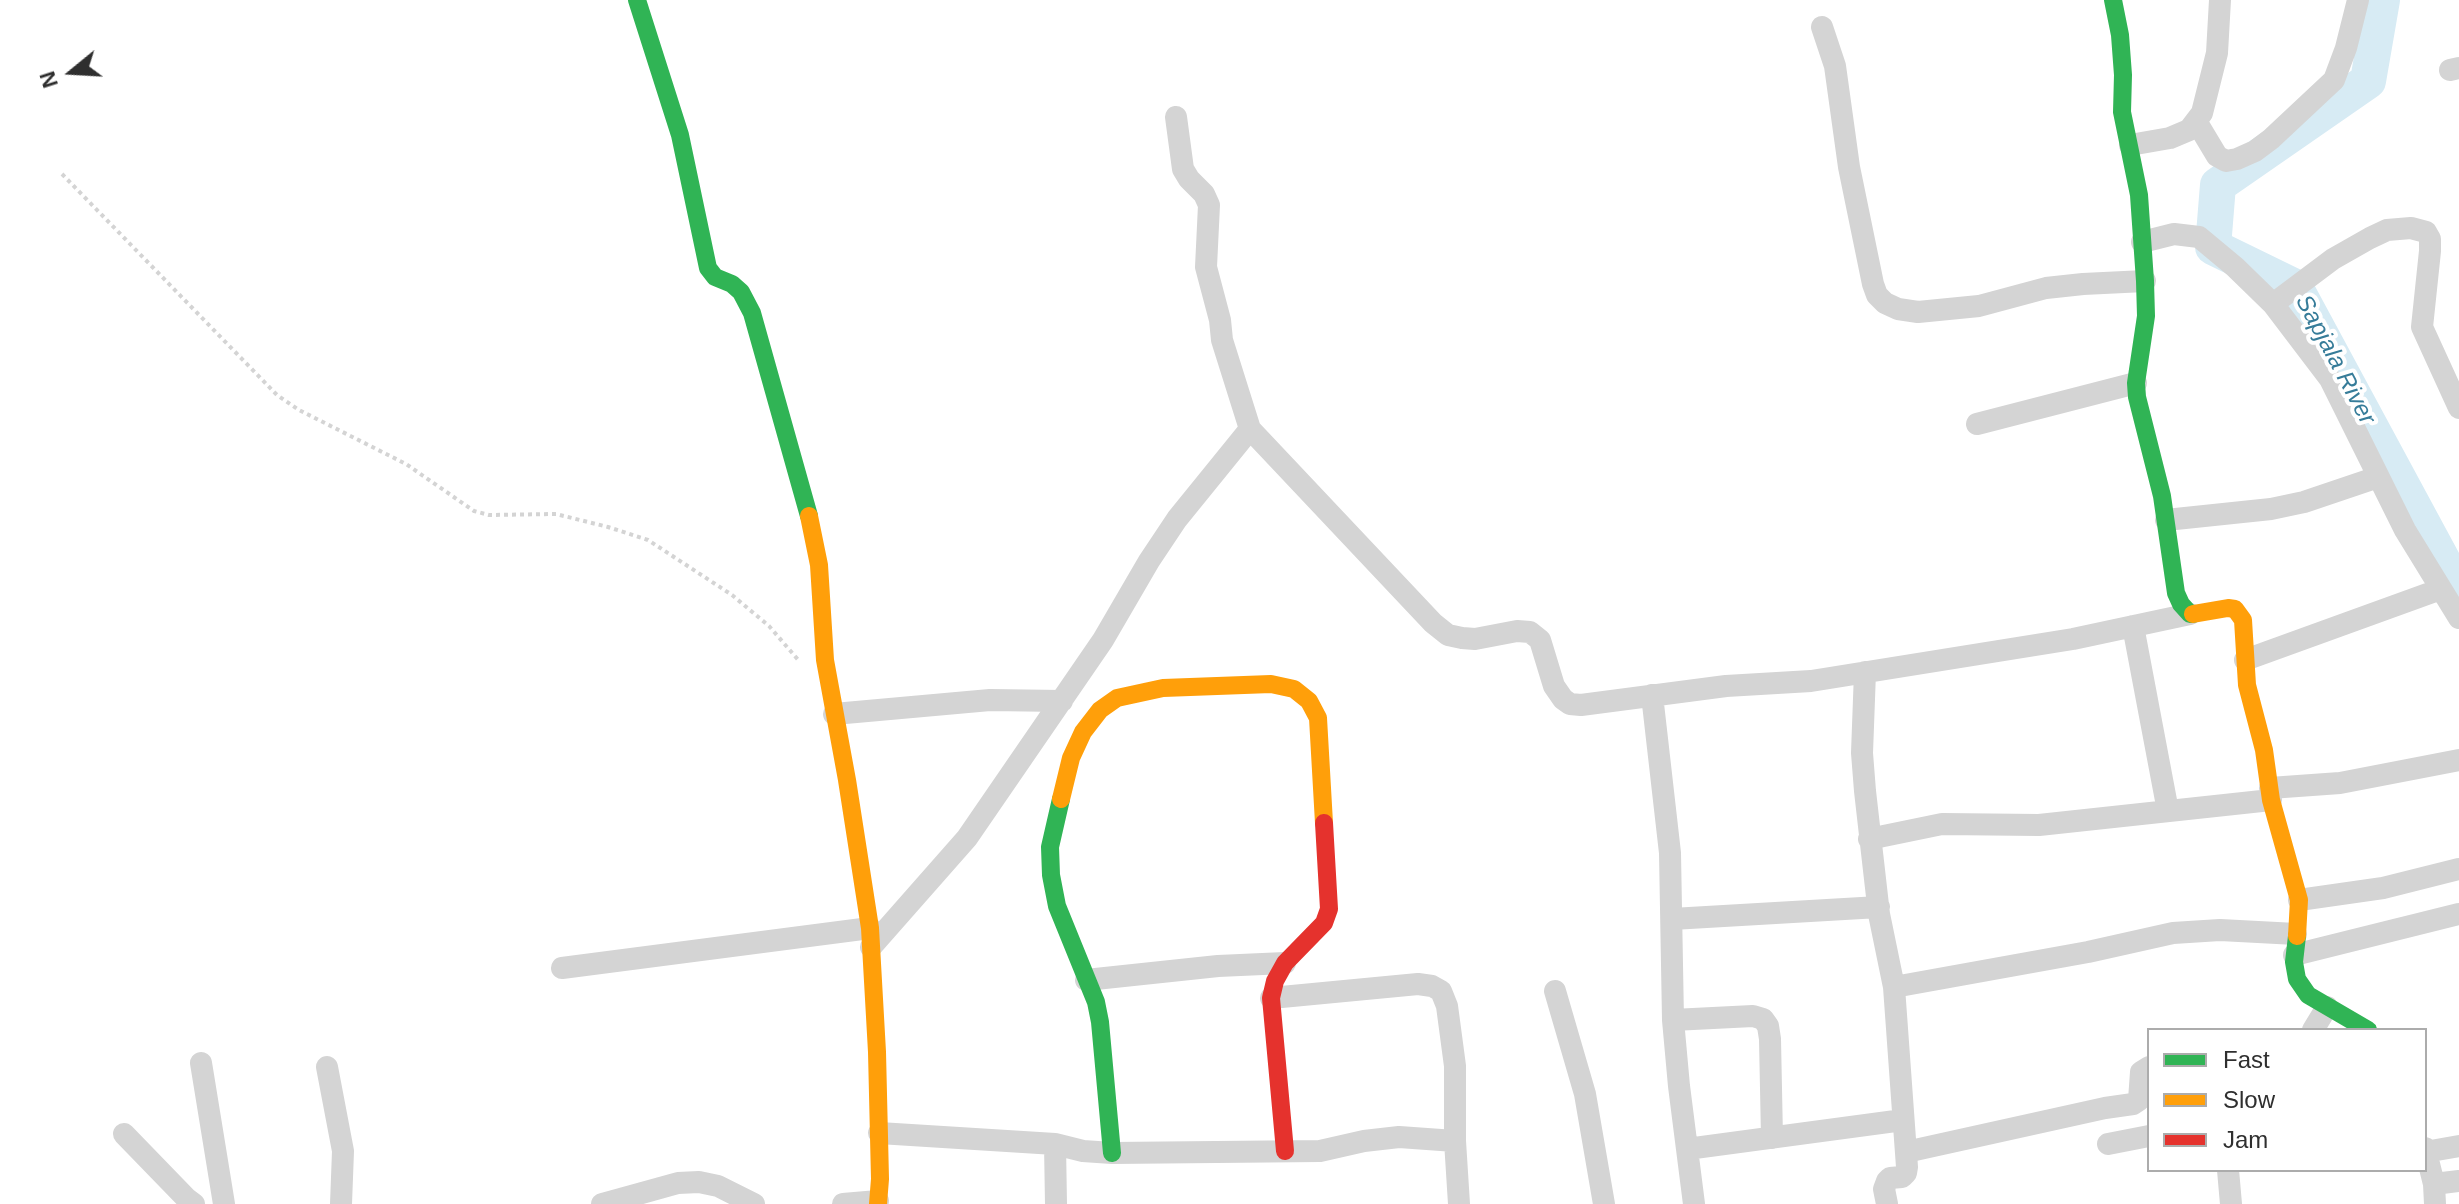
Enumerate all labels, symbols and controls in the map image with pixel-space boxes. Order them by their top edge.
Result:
north arrow [32,32,112,112]
text: N [34,68,63,91]
water label: Sapjala River [2289,290,2381,430]
legend [2147,1028,2427,1172]
text: Fast [2223,1046,2270,1073]
text: Slow [2223,1086,2275,1113]
text: Jam [2223,1126,2268,1153]

